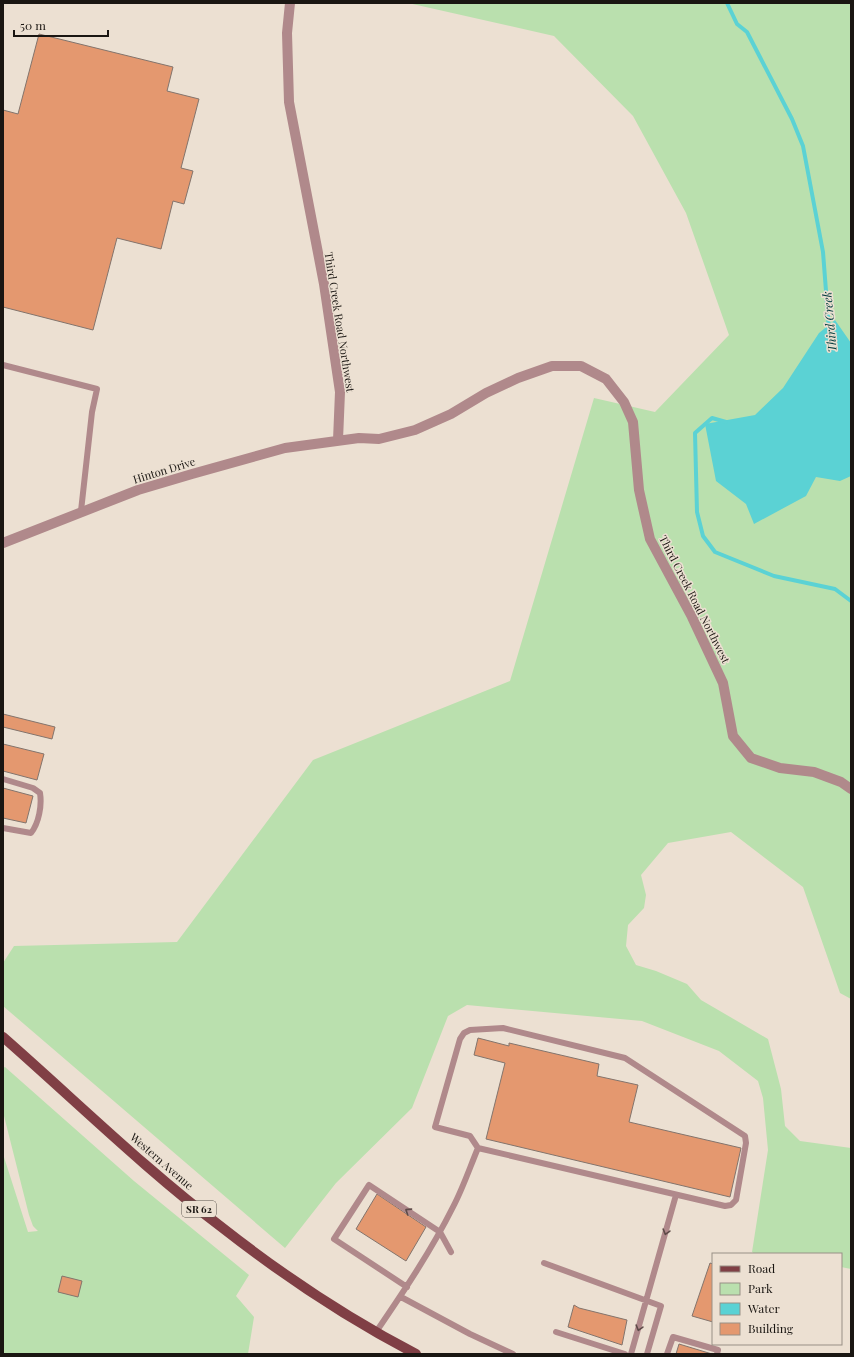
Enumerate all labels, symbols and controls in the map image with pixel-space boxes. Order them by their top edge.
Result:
scale bar [14,12,108,38]
text: 50 m [20,17,46,33]
street label: Third Creek Road Northwest [322,251,358,393]
water label: Third Creek [818,291,840,353]
street label: Hinton Drive [131,453,197,487]
street label: Third Creek Road Northwest [656,533,734,666]
street label: Western Avenue [126,1129,197,1193]
road number: SR 62 [182,1201,216,1217]
one-way arrow [405,1208,412,1216]
one-way arrow [662,1229,671,1236]
legend [712,1253,842,1345]
text: Road [748,1260,775,1276]
text: Park [748,1280,773,1296]
text: Water [747,1300,781,1316]
text: Building [748,1320,794,1336]
one-way arrow [635,1324,644,1331]

